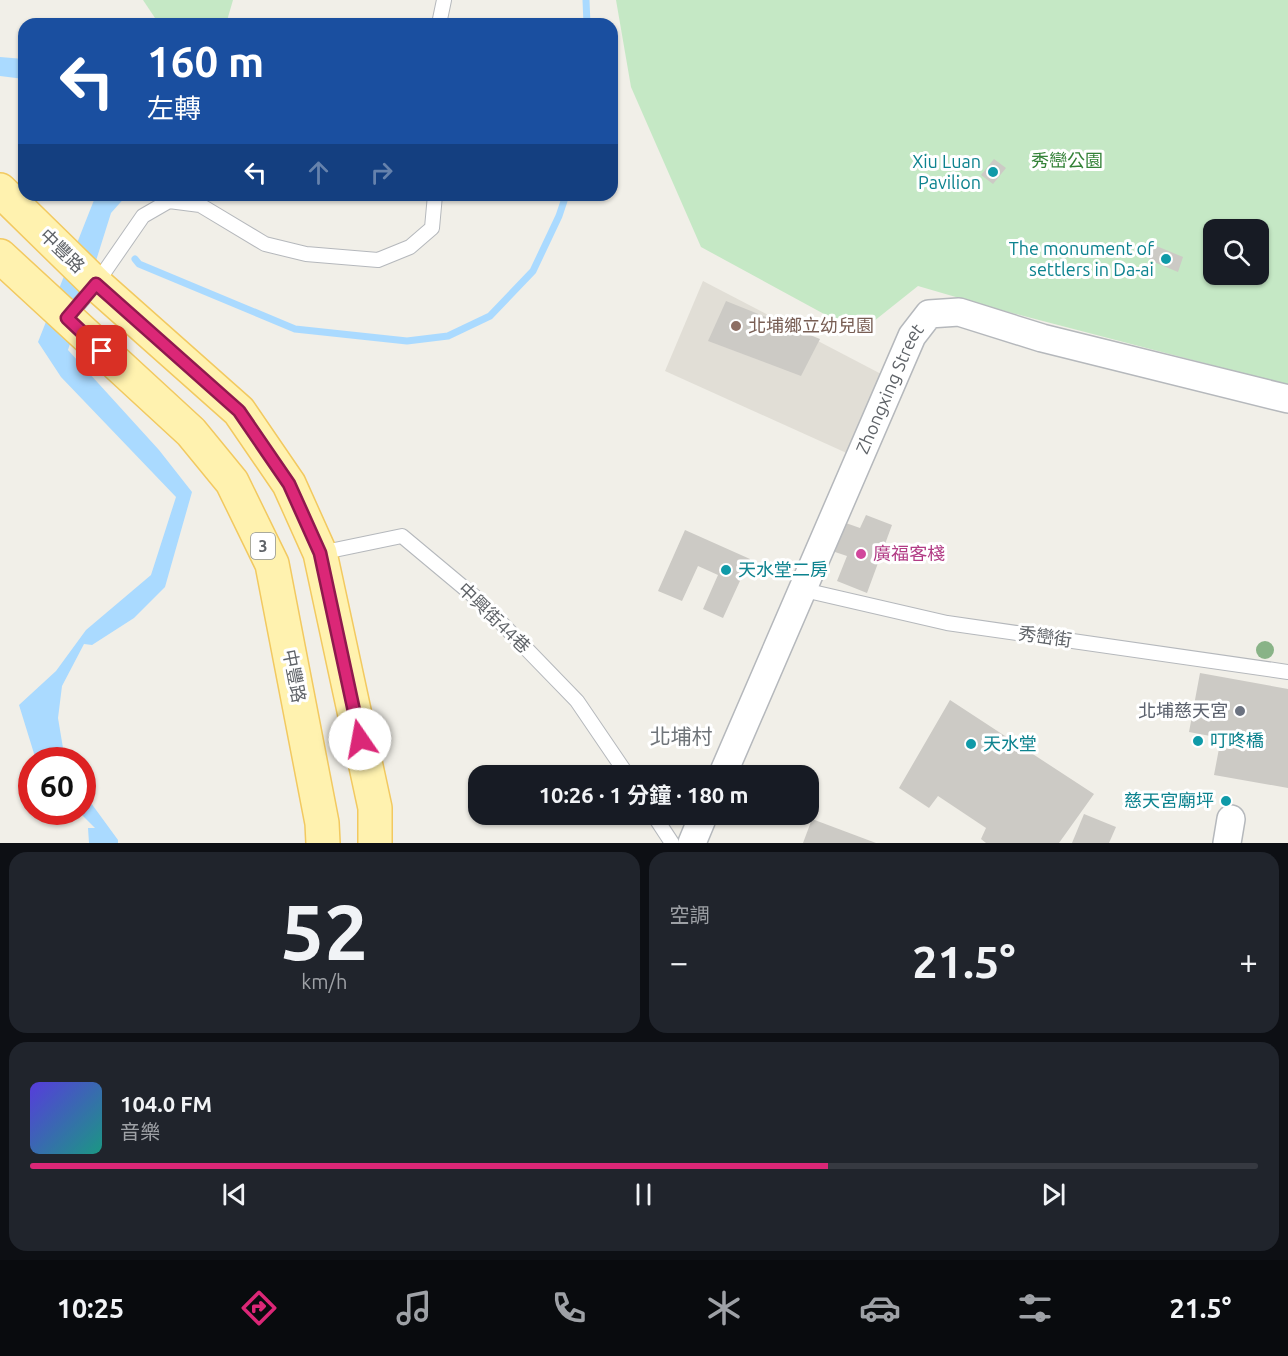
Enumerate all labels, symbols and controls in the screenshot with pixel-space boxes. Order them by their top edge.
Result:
text: 160 m [147,38,264,85]
icon: left [48,42,126,120]
text: 左轉 [147,93,201,123]
park label: 秀巒公園 [1031,150,1103,170]
place label: Xiu Luan Pavilion [912,151,981,192]
icon: left [239,156,272,189]
icon: ahead [302,156,335,189]
icon: right [365,156,398,189]
marker: Xiu Luan Pavilion [986,165,1000,179]
map controls [1203,219,1269,285]
button: search [1203,219,1269,285]
street label: 中豐路 [36,224,89,276]
place label: The monument of settlers in Da-ai [1009,238,1154,279]
marker: The monument of settlers in Da-ai [1159,252,1173,266]
place label: 北埔鄉立幼兒園 [748,315,874,335]
marker: 北埔鄉立幼兒園 [729,319,743,333]
street label: Zhongxing Street [851,319,927,456]
pin [76,325,127,376]
icon: arrive [85,334,118,367]
road number: 3 [251,533,275,559]
place label: 廣福客棧 [873,543,945,563]
marker: 廣福客棧 [854,547,868,561]
place label: 天水堂二房 [738,559,828,579]
marker: 天水堂二房 [719,563,733,577]
street label: 中興街44巷 [455,578,535,657]
street label: 秀巒街 [1017,622,1073,650]
street label: 中豐路 [280,647,310,704]
place label: 北埔慈天宮 [1138,700,1228,720]
marker: 北埔慈天宮 [1233,704,1247,718]
position arrow [328,707,392,771]
district label: 北埔村 [650,724,713,748]
place label: 叮咚橋 [1210,730,1264,750]
place label: 天水堂 [983,733,1037,753]
marker: 叮咚橋 [1191,734,1205,748]
marker: 天水堂 [964,737,978,751]
speed limit sign: 60 [18,747,96,825]
text: 10:26 · 1 分鐘 · 180 m [539,782,748,807]
place label: 慈天宮廟坪 [1124,790,1214,810]
marker: 慈天宮廟坪 [1219,794,1233,808]
text: 52 [280,887,368,975]
text: 空調 [670,903,710,926]
text: 21.5° [912,936,1015,987]
text: − [670,943,688,980]
text: + [1239,943,1258,980]
text: km/h [301,970,347,993]
text: 104.0 FM [120,1091,212,1116]
text: 音樂 [120,1120,160,1143]
icon: previous [218,1178,251,1211]
icon: pause [627,1178,660,1211]
icon: next [1037,1178,1070,1211]
icon: directions [238,1287,280,1329]
icon: music [393,1287,435,1329]
icon: phone [548,1287,590,1329]
icon: climate [703,1287,745,1329]
icon: car [859,1287,901,1329]
icon: filters [1014,1287,1056,1329]
text: 10:25 [57,1293,124,1323]
text: 21.5° [1169,1293,1231,1323]

